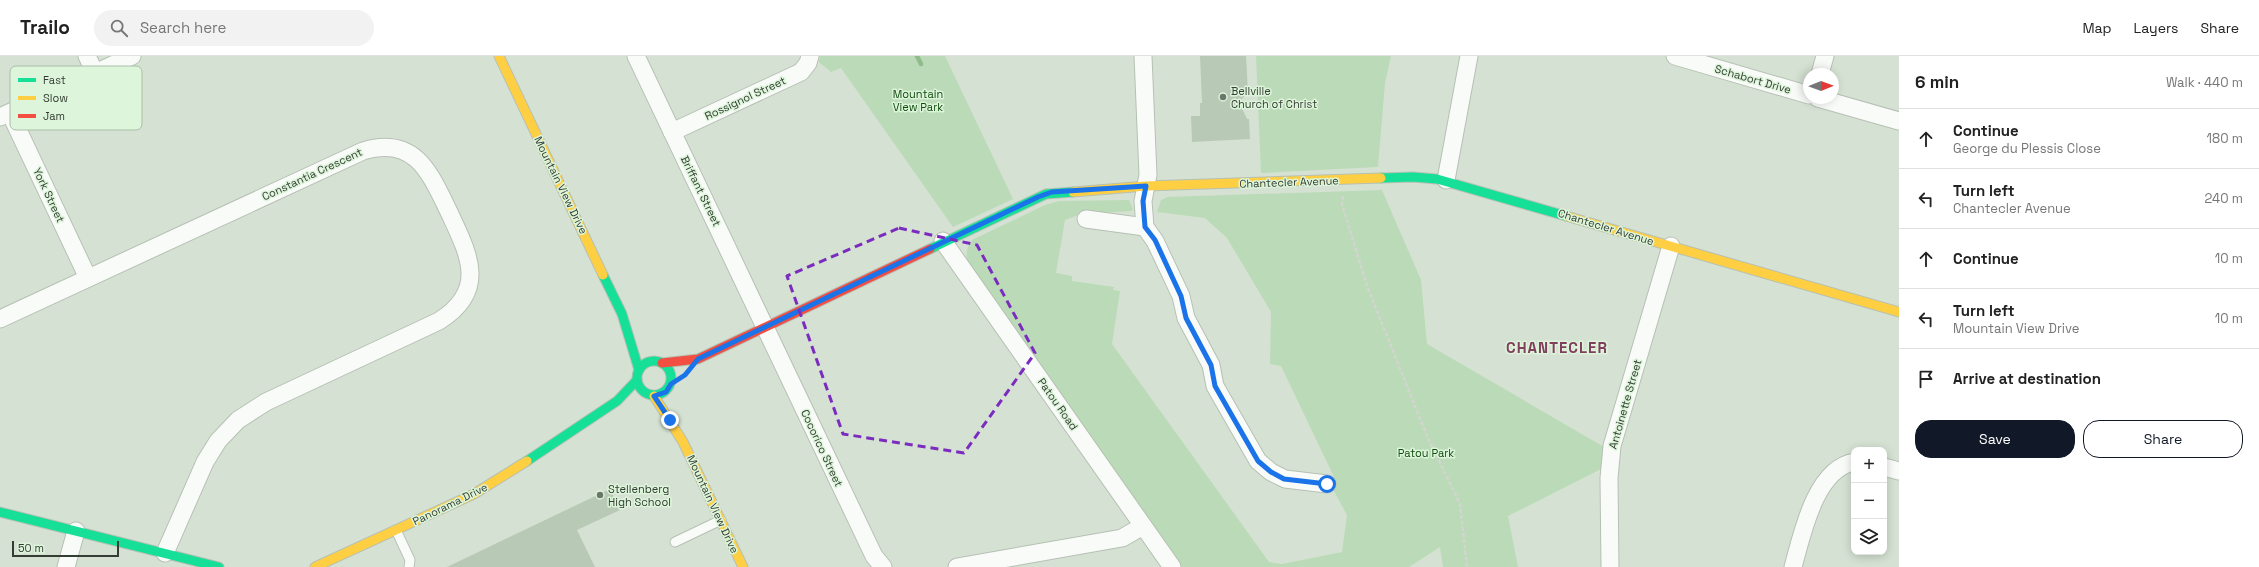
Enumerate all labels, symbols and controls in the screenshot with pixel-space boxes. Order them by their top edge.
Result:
search box [94,10,374,46]
text: Trailo [20,15,70,40]
icon: search [108,17,130,39]
text: Search here [140,18,226,37]
text: Map [2082,19,2112,37]
text: Layers [2134,19,2178,37]
text: Share [2200,19,2239,37]
street label: Schabort Drive [1713,61,1793,97]
legend [10,66,142,130]
north arrow [1803,68,1839,104]
text: 6 min [1915,71,1959,93]
text: Fast [43,73,66,87]
street label: Rossignol Street [702,73,788,123]
text: Walk · 440 m [2166,74,2243,91]
place label: Bellville Church of Christ [1231,84,1317,111]
park label: Mountain View Park [893,87,943,114]
text: Slow [43,91,68,105]
marker: Bellville Church of Christ [1218,92,1228,102]
text: Jam [43,109,65,123]
text: Continue [1953,121,2019,140]
icon: ahead [1915,128,1937,150]
text: 180 m [2207,130,2243,147]
street label: Mountain View Drive [531,134,591,236]
text: George du Plessis Close [1953,140,2101,157]
street label: Constantia Crescent [260,145,364,203]
street label: Briffant Street [678,153,724,229]
street label: York Street [30,165,68,225]
street label: Chantecler Avenue [1239,173,1339,191]
text: Turn left [1953,181,2015,200]
icon: left [1915,188,1937,210]
text: 240 m [2205,190,2243,207]
text: Chantecler Avenue [1953,200,2071,217]
street label: Chantecler Avenue [1556,206,1656,248]
icon: ahead [1915,248,1937,270]
text: Continue [1953,249,2019,268]
text: 10 m [2215,250,2243,267]
text: Turn left [1953,301,2015,320]
icon: left [1915,308,1937,330]
text: 10 m [2215,310,2243,327]
text: Mountain View Drive [1953,320,2079,337]
district label: CHANTECLER [1506,338,1608,357]
street label: Antoinette Street [1605,358,1645,450]
icon: arrive [1915,368,1937,390]
text: Arrive at destination [1953,369,2101,388]
street label: Patou Road [1035,375,1081,433]
street label: Cocorico Street [798,407,846,489]
route end [661,411,679,429]
button: Save [1915,420,2075,458]
button: Share [2083,420,2243,458]
park label: Patou Park [1398,446,1454,460]
map controls [1851,447,1887,555]
button: + [1851,447,1887,483]
street label: Mountain View Drive [684,453,742,555]
route start [1318,475,1336,493]
street label: Panorama Drive [410,480,490,528]
place label: Stellenberg High School [608,482,671,509]
button: − [1851,483,1887,519]
marker: Stellenberg High School [595,490,605,500]
button: layers [1851,519,1887,555]
scale bar [12,539,119,558]
text: 50 m [18,541,44,555]

